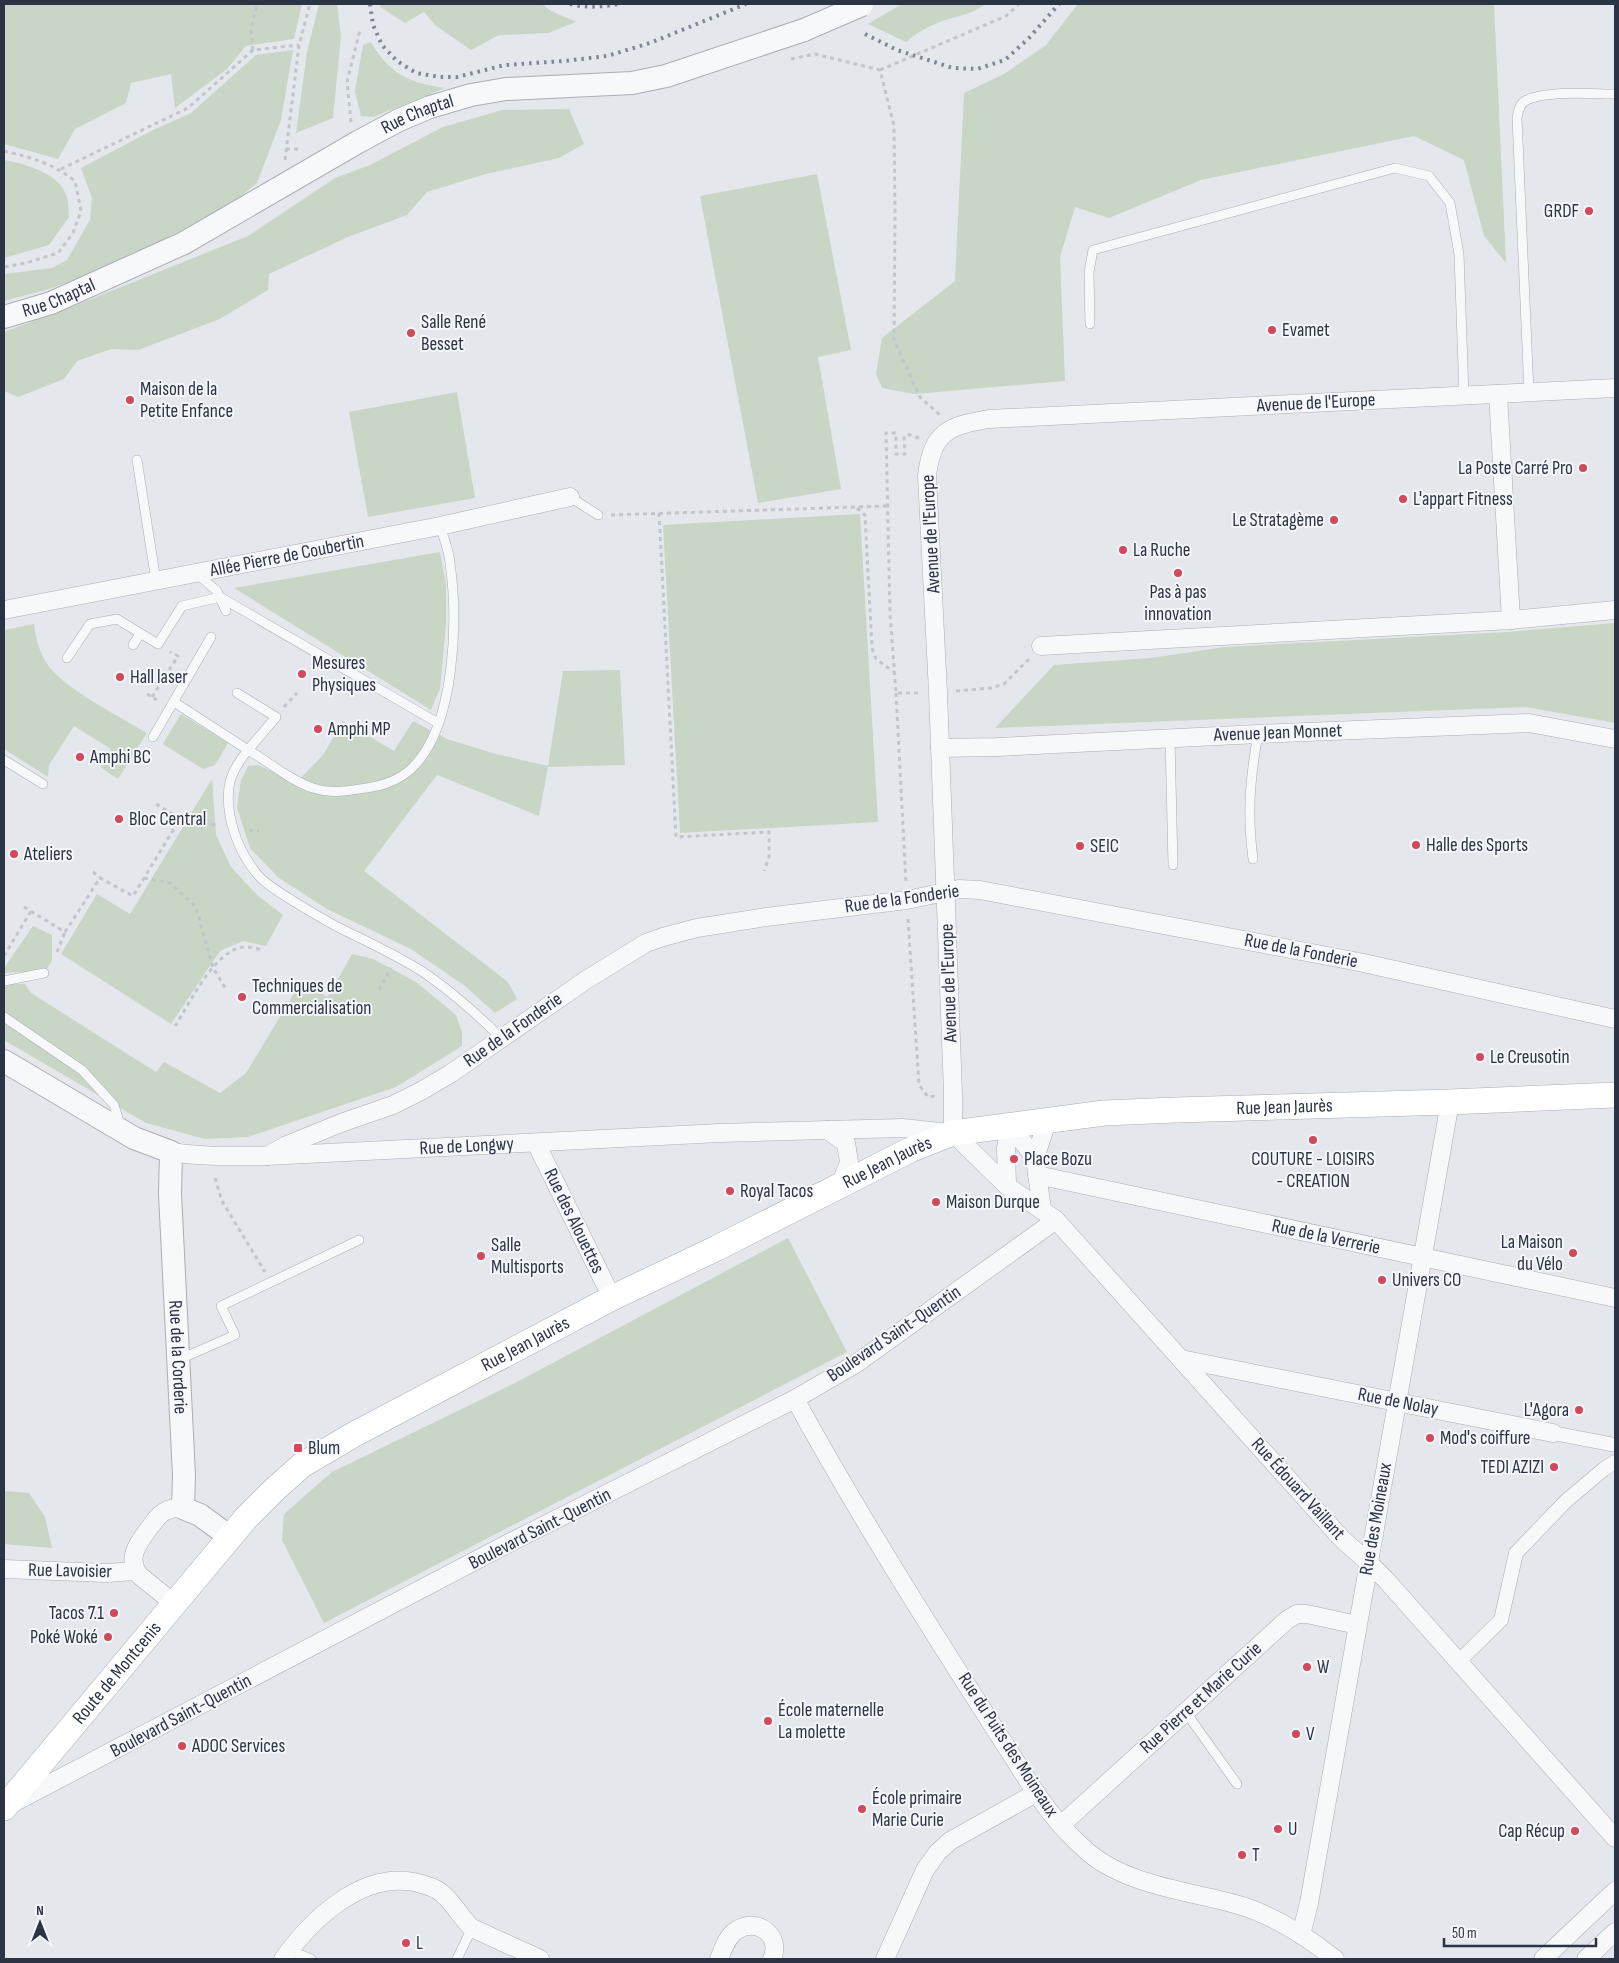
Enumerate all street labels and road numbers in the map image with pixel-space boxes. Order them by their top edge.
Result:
street label: Rue Chaptal [377,89,456,139]
street label: Rue Chaptal [20,273,99,322]
street label: Avenue de l'Europe [1255,388,1376,418]
street label: Avenue de l'Europe [916,474,946,595]
street label: Allée Pierre de Coubertin [207,530,366,582]
street label: Avenue Jean Monnet [1212,719,1343,747]
street label: Rue de la Fonderie [843,880,961,918]
street label: Avenue de l'Europe [935,923,963,1044]
street label: Rue de la Fonderie [1242,929,1360,973]
street label: Rue de la Fonderie [459,988,567,1072]
street label: Rue Jean Jaurès [1236,1094,1333,1120]
street label: Rue Jean Jaurès [839,1131,935,1194]
street label: Rue de Longwy [419,1132,515,1160]
street label: Rue des Alouettes [539,1165,609,1277]
street label: Rue de la Verrerie [1270,1214,1382,1260]
street label: Boulevard Saint-Quentin [823,1281,965,1387]
street label: Rue de la Corderie [164,1300,192,1415]
street label: Rue Jean Jaurès [477,1311,573,1377]
street label: Rue de Nolay [1356,1383,1441,1421]
street label: Rue Édouard Vaillant [1246,1433,1350,1545]
street label: Rue des Moineaux [1355,1461,1397,1577]
street label: Boulevard Saint-Quentin [465,1483,615,1575]
street label: Rue Lavoisier [28,1559,113,1583]
street label: Route de Montcenis [68,1617,166,1729]
street label: Rue Pierre et Marie Curie [1135,1637,1267,1759]
street label: Rue du Puits des Moineaux [953,1668,1063,1822]
street label: Boulevard Saint-Quentin [107,1669,255,1763]

